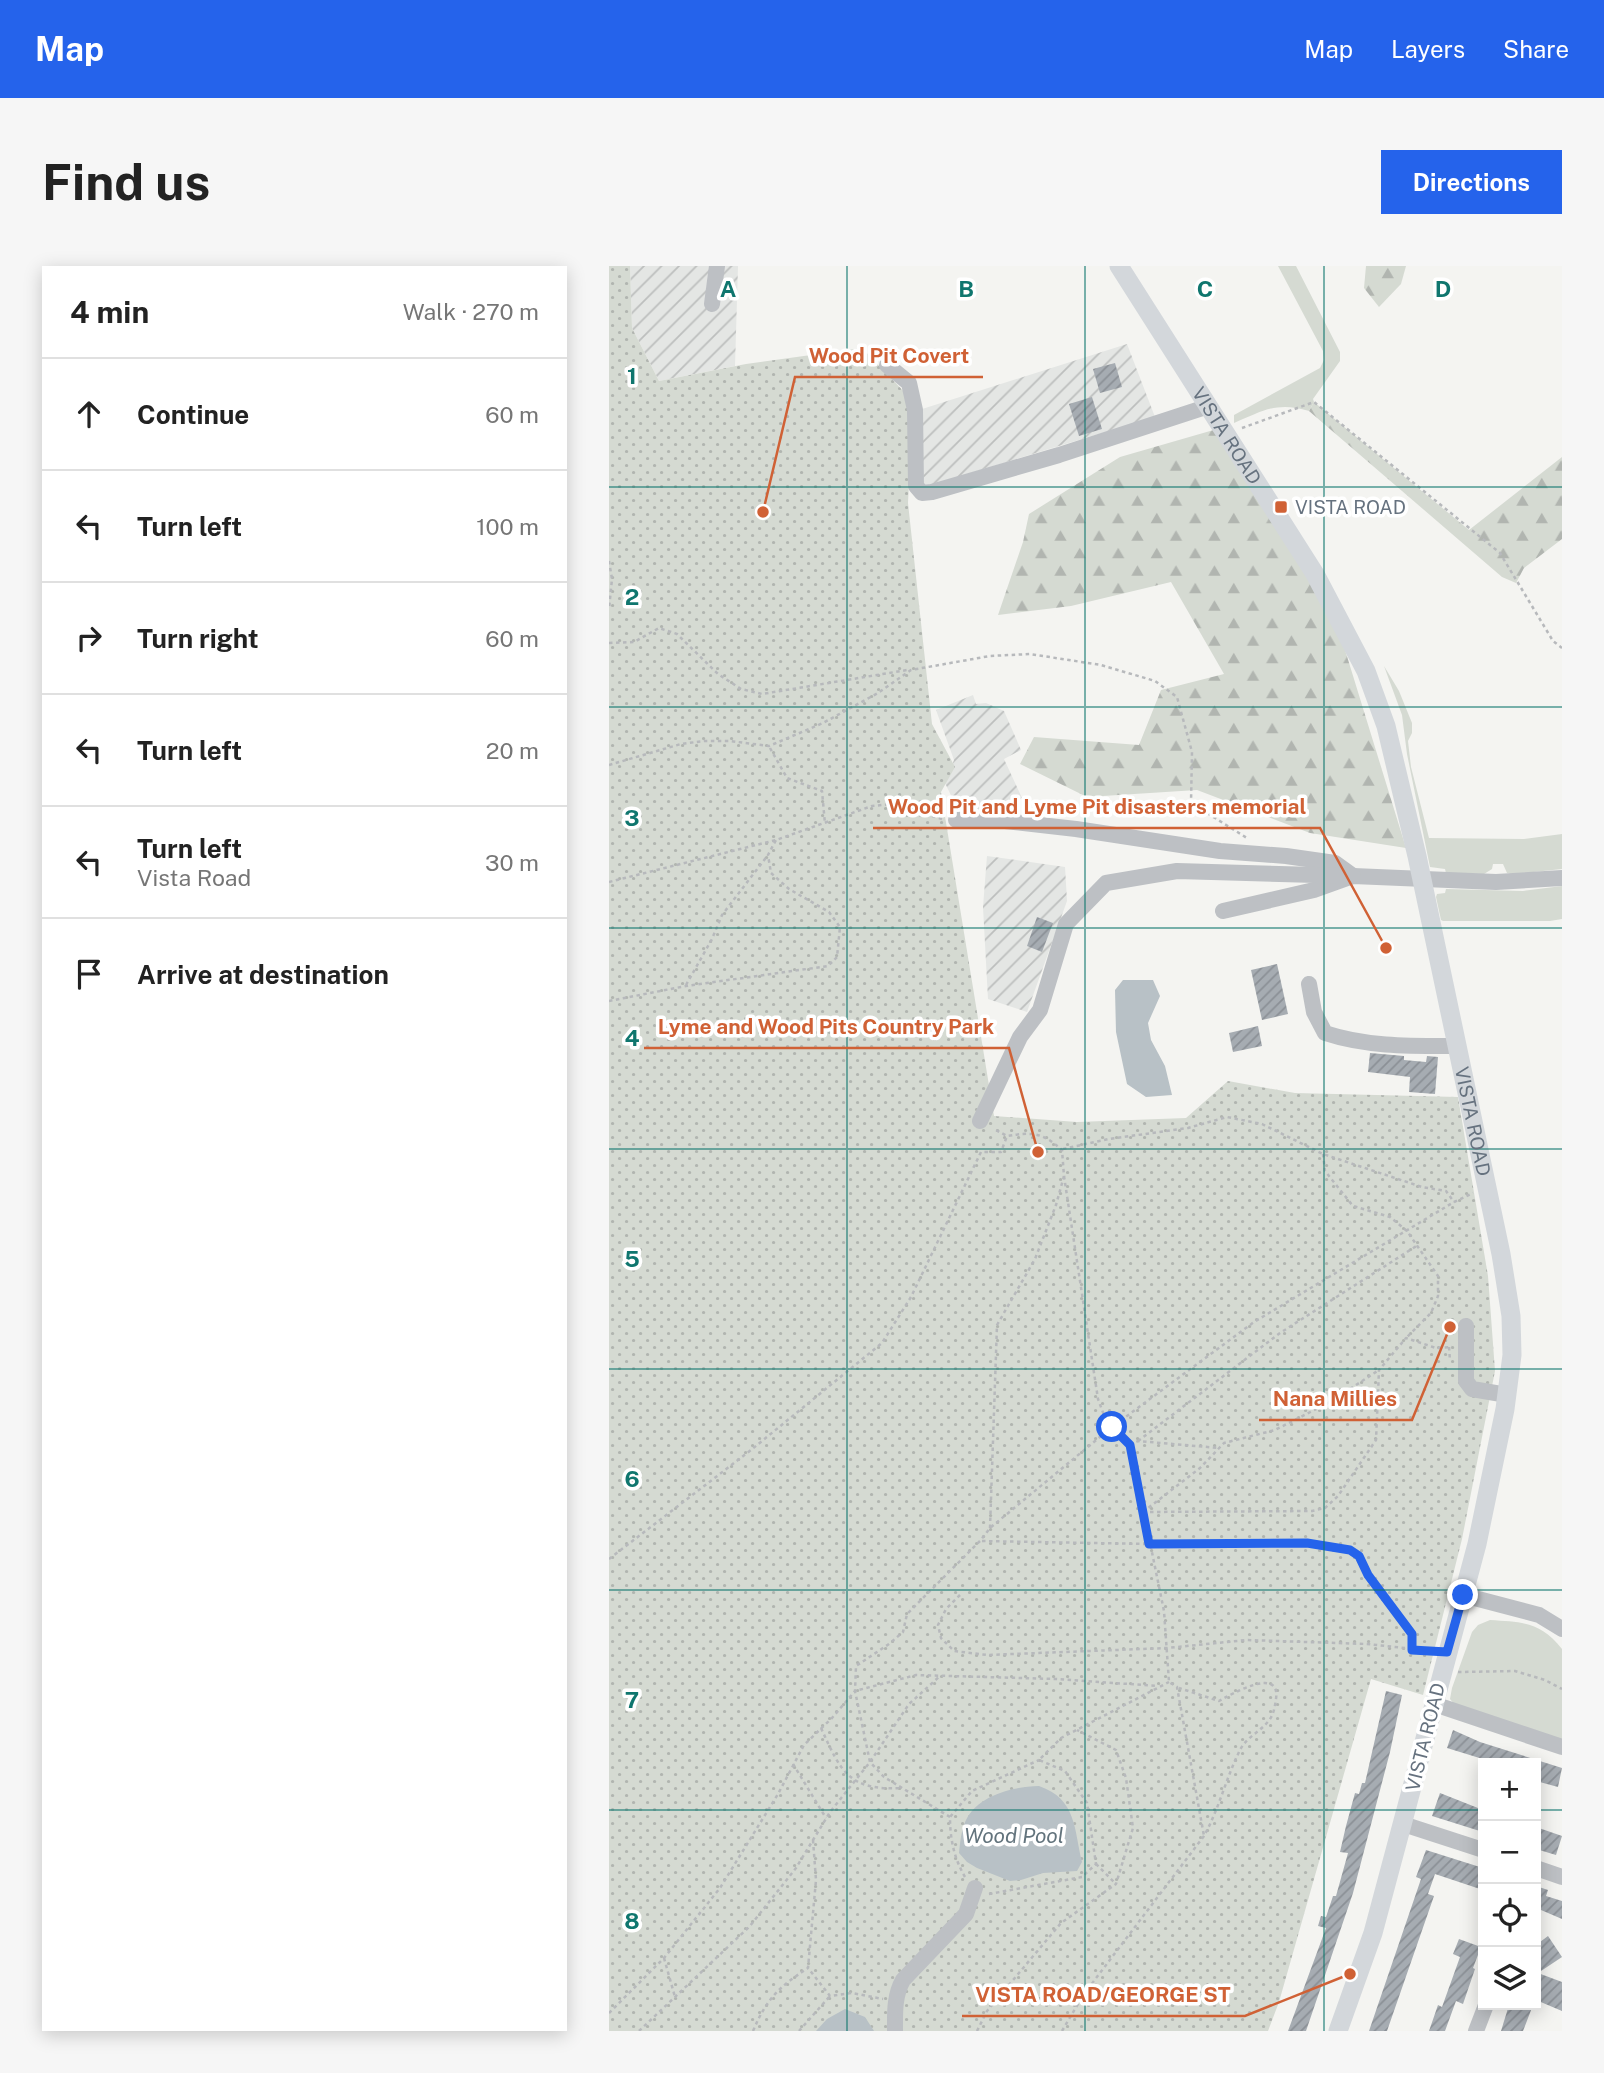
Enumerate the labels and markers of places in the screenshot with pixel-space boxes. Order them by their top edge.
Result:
callout: Wood Pit Covert [795,335,983,377]
place label: VISTA ROAD [1295,496,1406,518]
marker: VISTA ROAD [1273,499,1289,515]
callout: Wood Pit and Lyme Pit disasters memorial [873,786,1320,828]
callout: Lyme and Wood Pits Country Park [644,1006,1009,1048]
callout: Nana Millies [1259,1378,1412,1420]
callout: VISTA ROAD/GEORGE ST [962,1974,1245,2016]

